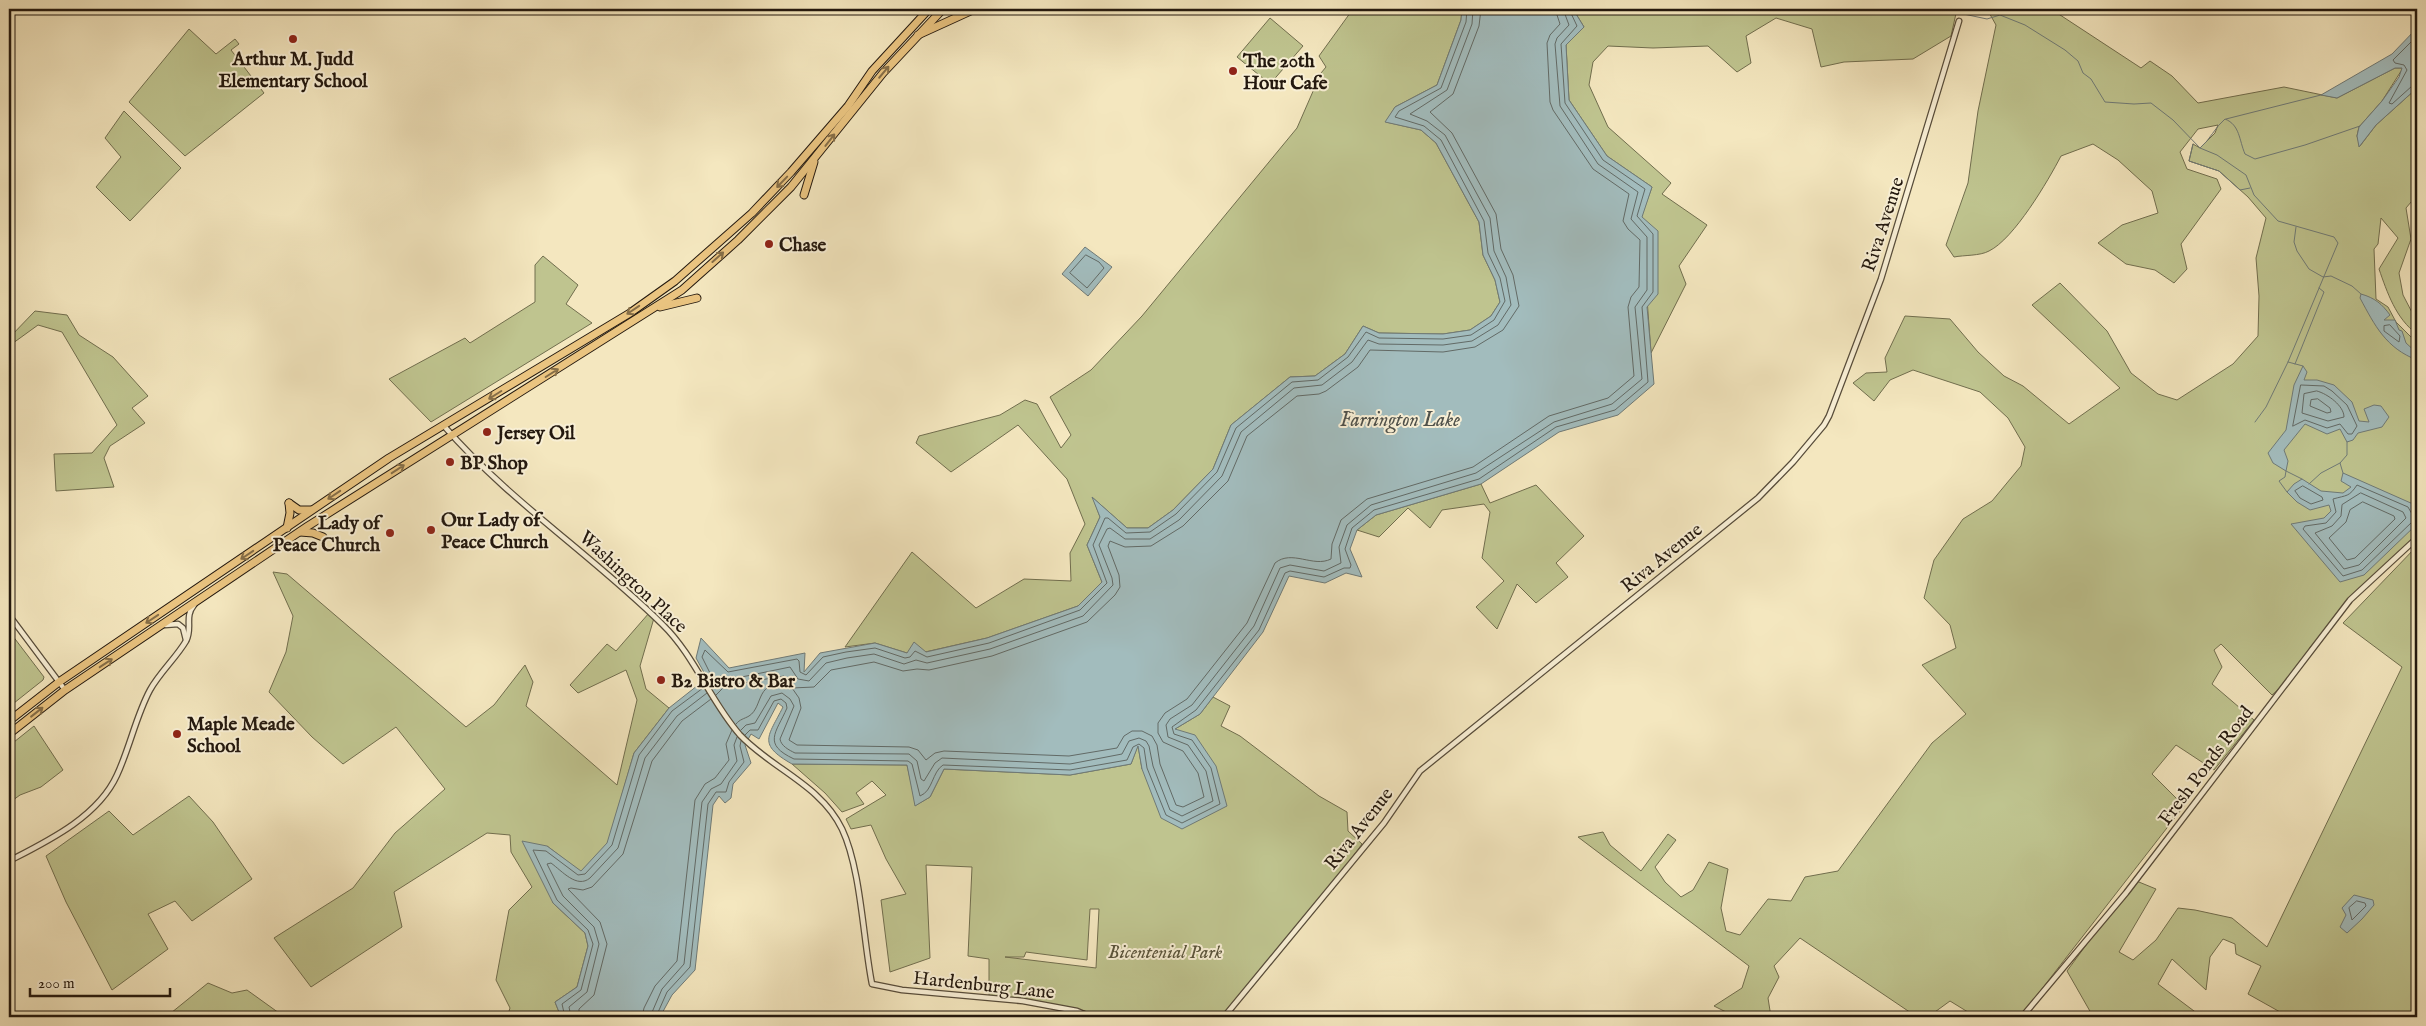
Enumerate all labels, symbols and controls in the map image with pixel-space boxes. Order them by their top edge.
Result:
marker: Arthur M. Judd Elementary School [287,33,299,45]
place label: Arthur M. Judd Elementary School [218,48,368,94]
place label: The 20th Hour Cafe [1242,50,1328,96]
marker: The 20th Hour Cafe [1227,65,1239,77]
one-way arrow [878,66,890,79]
one-way arrow [825,134,836,147]
street label: Riva Avenue [1857,174,1911,275]
one-way arrow [776,176,788,188]
place label: Chase [779,234,827,258]
marker: Chase [763,238,775,250]
one-way arrow [712,251,725,263]
one-way arrow [627,305,641,315]
one-way arrow [545,367,559,377]
one-way arrow [488,390,502,400]
water label: Farrington Lake [1340,408,1460,434]
place label: Jersey Oil [494,422,576,446]
marker: Jersey Oil [481,426,493,438]
place label: BP Shop [460,452,529,476]
marker: BP Shop [444,456,456,468]
one-way arrow [390,464,404,474]
one-way arrow [328,490,342,500]
place label: Our Lady of Peace Church [441,509,549,555]
place label: Lady of Peace Church [273,512,383,558]
street label: Riva Avenue [1617,518,1708,599]
marker: Our Lady of Peace Church [425,524,437,536]
street label: Washington Place [573,526,692,639]
marker: Lady of Peace Church [384,527,396,539]
one-way arrow [240,550,254,560]
one-way arrow [145,614,159,624]
one-way arrow [99,658,113,668]
place label: B2 Bistro & Bar [671,670,796,694]
marker: B2 Bistro & Bar [655,674,667,686]
street label: Fresh Ponds Road [2154,701,2260,831]
one-way arrow [30,707,44,717]
place label: Maple Meade School [187,713,295,759]
marker: Maple Meade School [171,728,183,740]
street label: Riva Avenue [1320,783,1399,875]
park label: Bicentenial Park [1108,941,1223,965]
scale bar [30,966,170,998]
street label: Hardenburg Lane [912,967,1056,1005]
text: 200 m [38,974,75,993]

